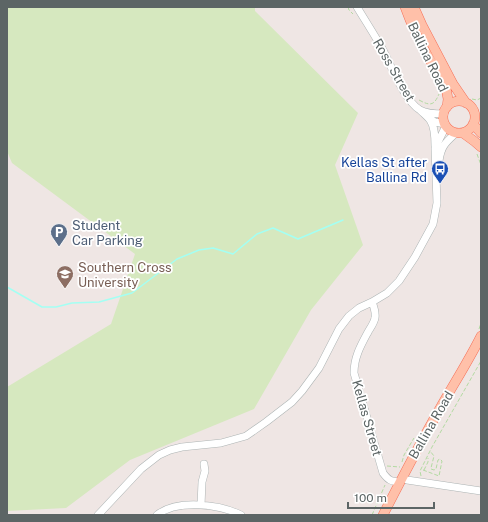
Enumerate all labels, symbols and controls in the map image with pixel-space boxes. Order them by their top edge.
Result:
street label: Ballina Road [405,20,451,94]
street label: Ross Street [370,36,418,104]
place label: Kellas St after Ballina Rd [341,155,427,185]
bus stop icon: Kellas St after Ballina Rd [430,159,450,184]
place label: Student Car Parking [72,218,143,248]
parking icon: Student Car Parking [49,222,69,247]
place label: Southern Cross University [78,260,172,290]
school or university icon: Southern Cross University [55,264,75,289]
street label: Kellas Street [349,378,385,458]
street label: Ballina Road [406,389,456,461]
scale bar [348,484,434,510]
text: 100 m [354,491,387,505]

